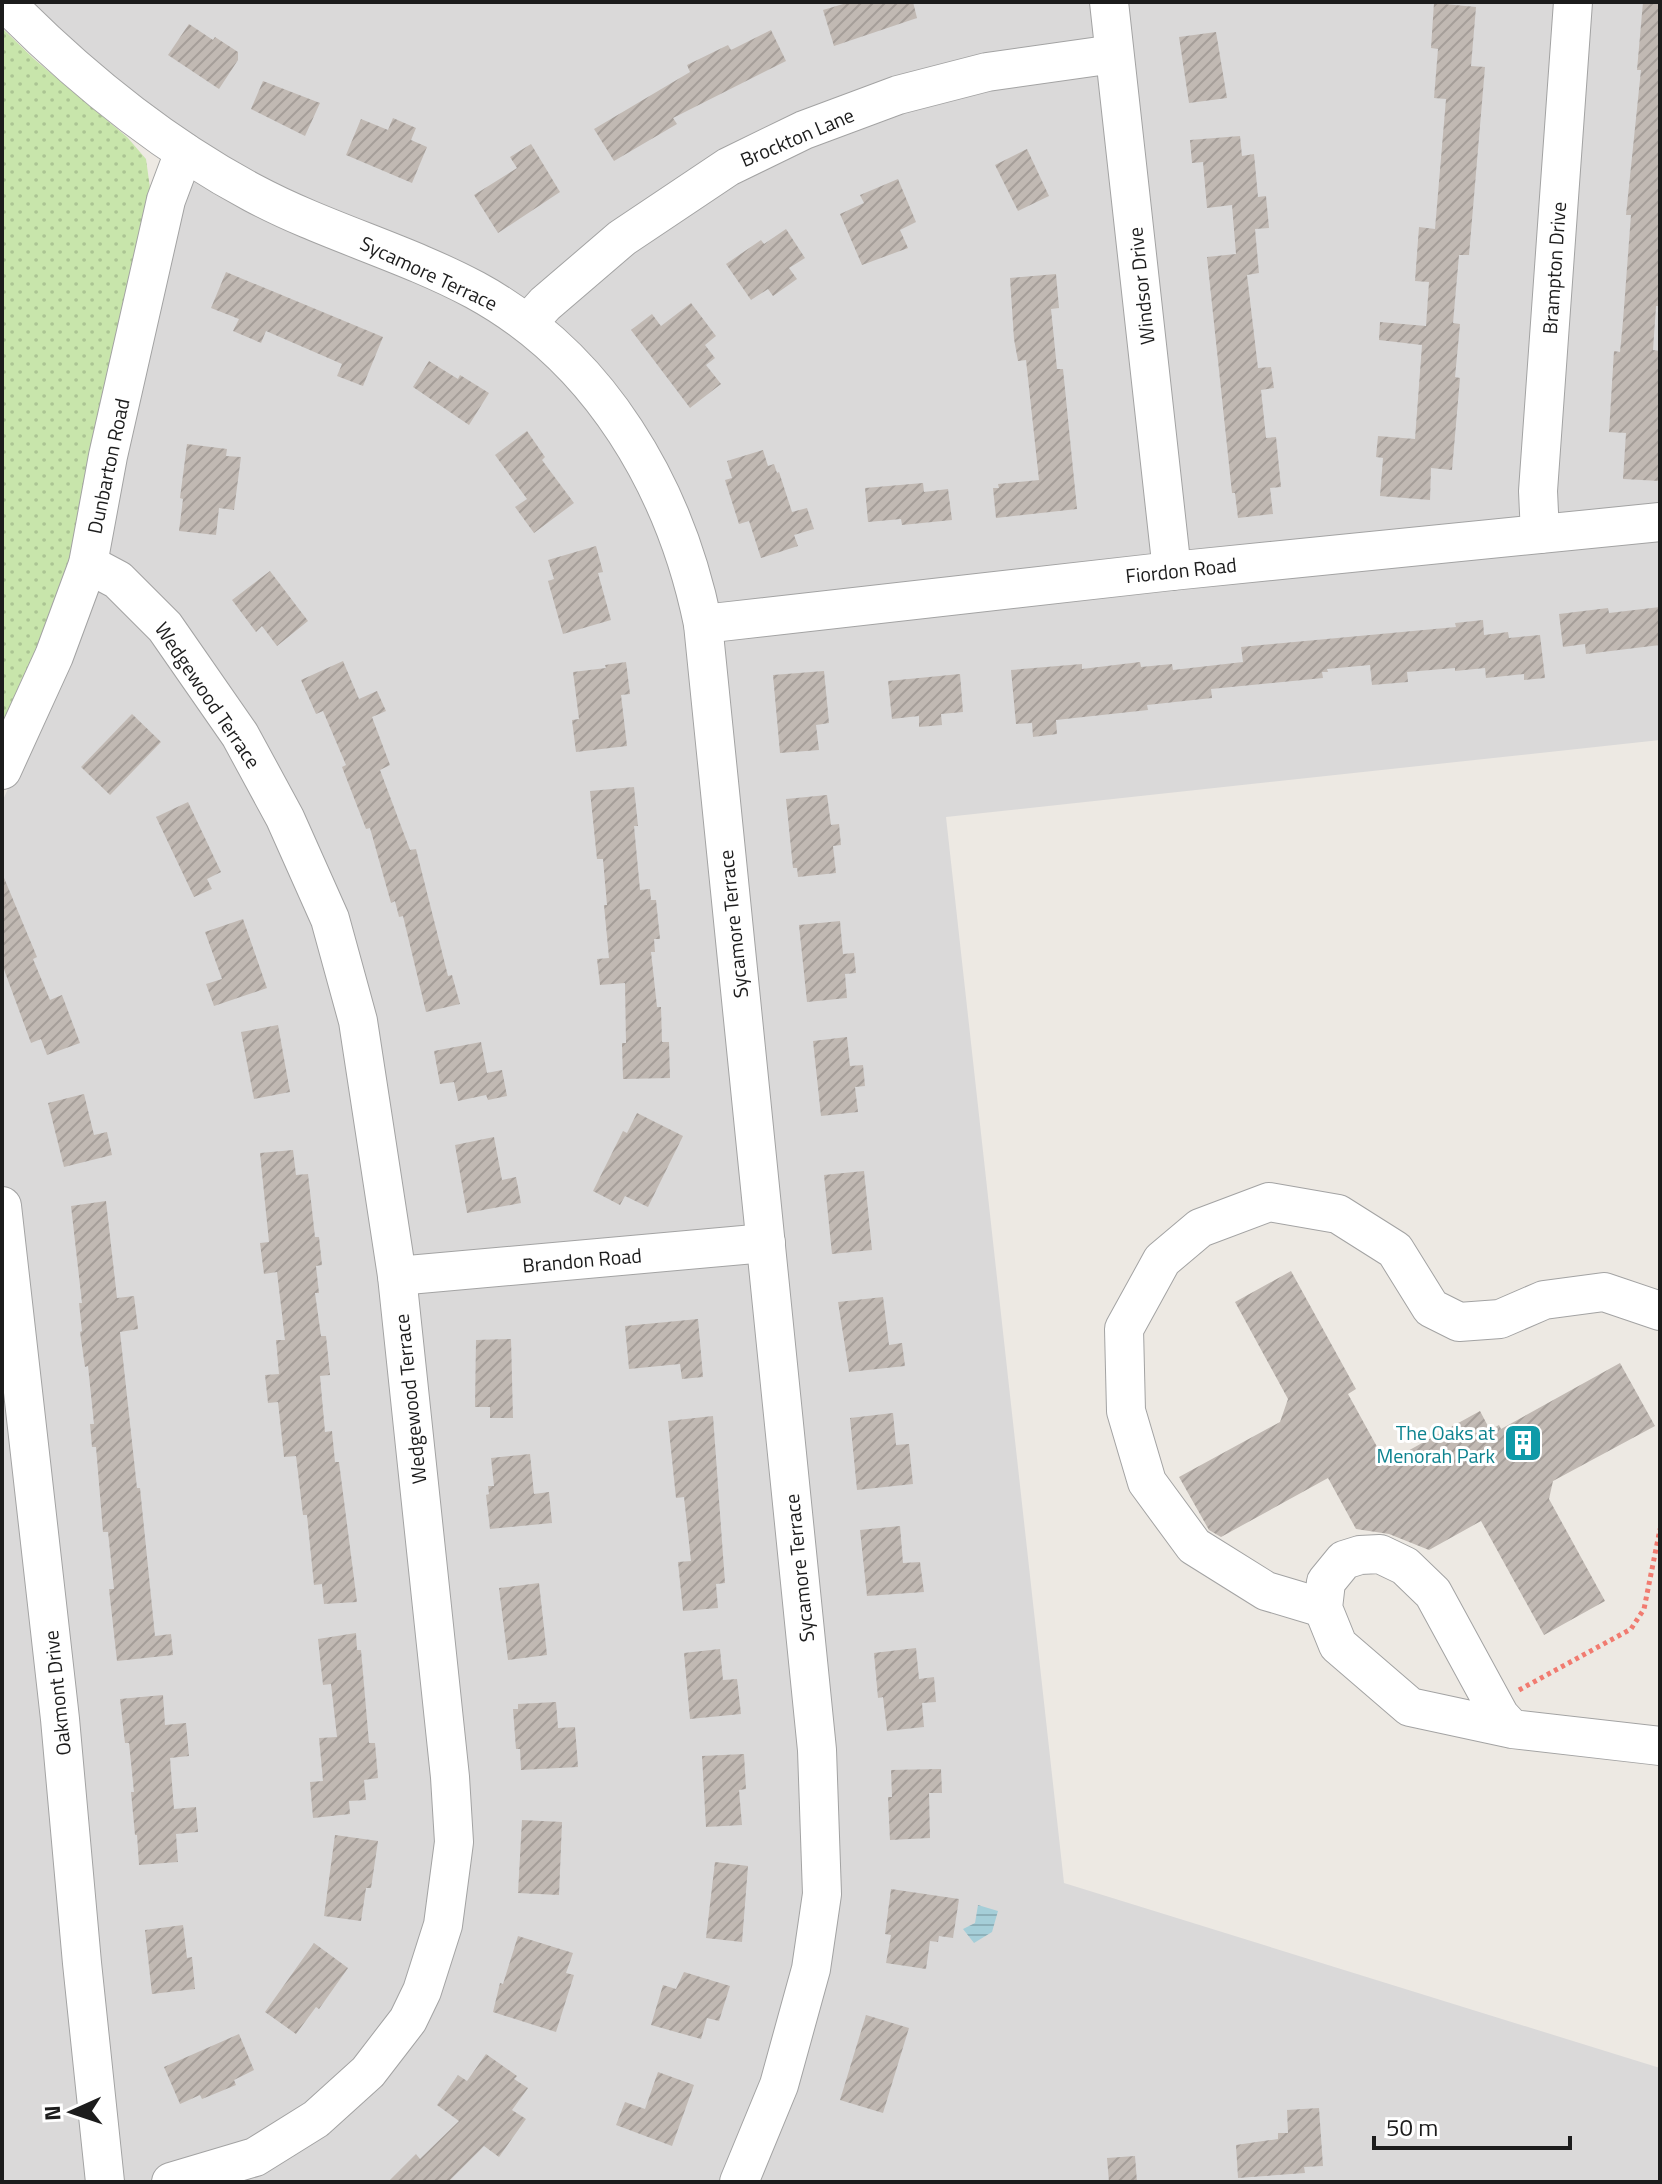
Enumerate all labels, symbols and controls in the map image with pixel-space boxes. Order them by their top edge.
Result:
street label: Brockton Lane [735,99,859,175]
street label: Brampton Drive [1534,201,1574,335]
street label: Windsor Drive [1119,226,1163,346]
street label: Sycamore Terrace [355,228,503,318]
street label: Dunbarton Road [79,395,137,537]
street label: Fiordon Road [1124,549,1238,591]
street label: Wedgewood Terrace [147,615,269,775]
street label: Sycamore Terrace [710,848,756,1000]
street label: Brandon Road [521,1239,643,1281]
street label: Wedgewood Terrace [386,1312,434,1486]
place label: The Oaks at Menorah Park [1377,1417,1495,1471]
building icon: The Oaks at Menorah Park [1502,1422,1544,1464]
street label: Sycamore Terrace [776,1492,822,1644]
street label: Oakmont Drive [35,1629,79,1757]
north arrow [32,2072,112,2152]
scale bar [1374,2100,1570,2150]
text: N [35,2105,69,2122]
text: 50 m [1386,2109,1438,2145]

